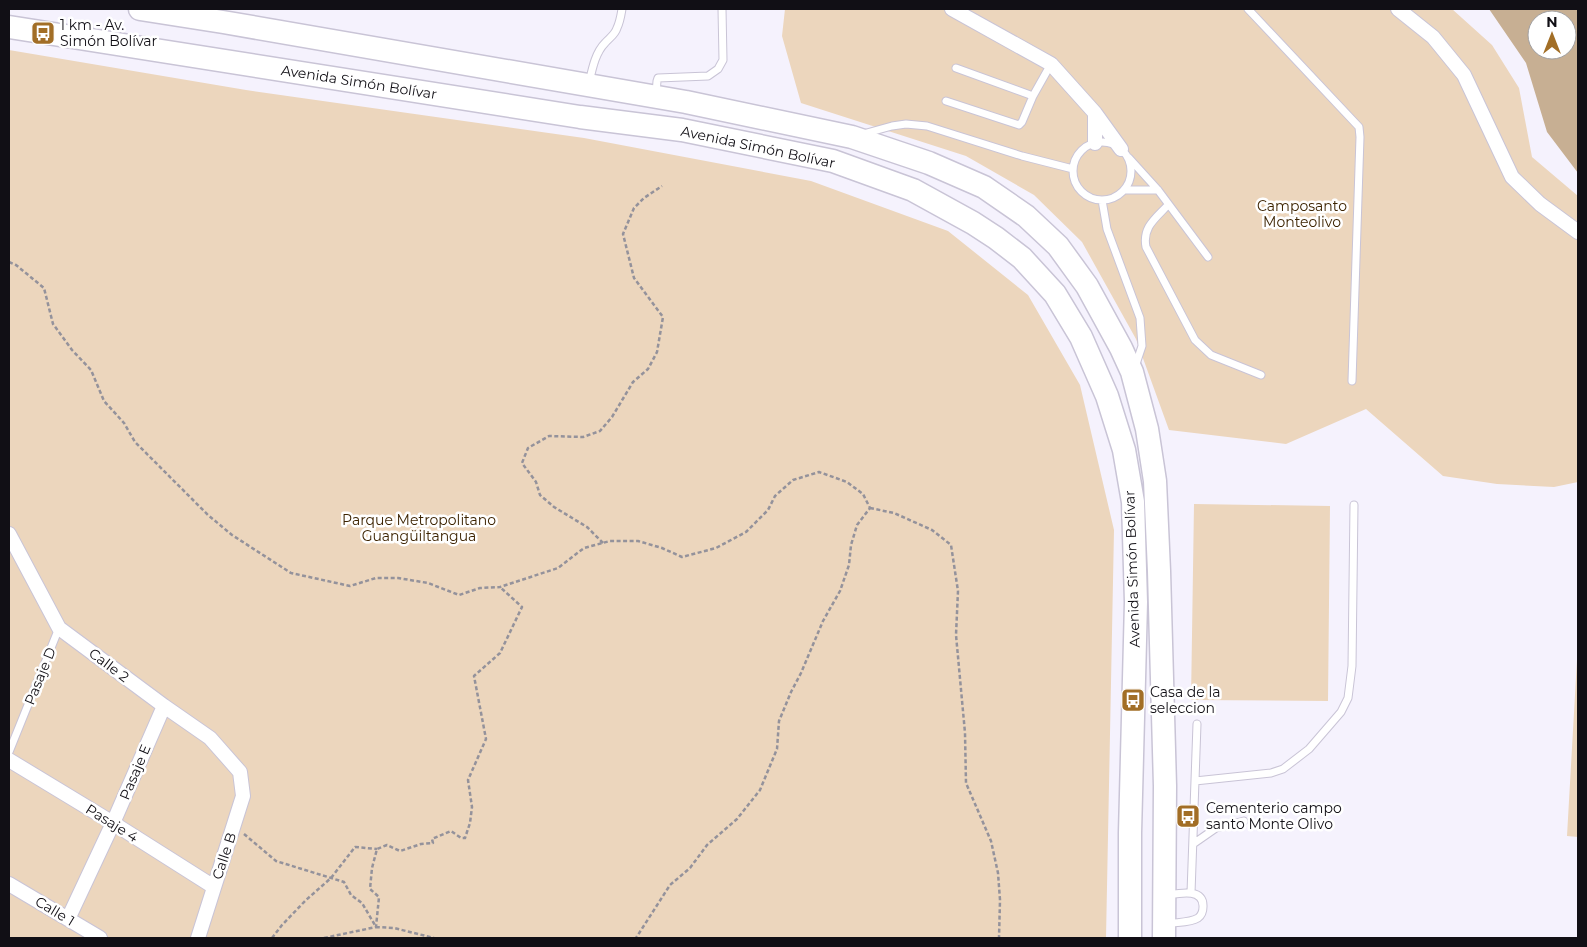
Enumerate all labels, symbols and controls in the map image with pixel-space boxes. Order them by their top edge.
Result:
north arrow [1527,10,1577,60]
text: N [1546,13,1558,31]
place label: 1 km - Av. Simón Bolívar [60,16,158,50]
bus stop icon: 1 km - Av. Simón Bolívar [30,20,56,46]
street label: Avenida Simón Bolívar [280,61,438,103]
street label: Avenida Simón Bolívar [679,122,837,172]
park label: Camposanto Monteolivo [1257,197,1347,231]
street label: Avenida Simón Bolívar [1120,490,1144,648]
park label: Parque Metropolitano Guangüiltangua [342,511,496,545]
street label: Pasaje D [20,644,60,708]
street label: Calle 2 [85,644,133,686]
place label: Casa de la seleccion [1150,683,1220,717]
bus stop icon: Casa de la seleccion [1120,687,1146,713]
street label: Pasaje E [115,742,155,802]
place label: Cementerio campo santo Monte Olivo [1206,799,1342,833]
street label: Pasaje 4 [82,800,142,846]
bus stop icon: Cementerio campo santo Monte Olivo [1175,803,1201,829]
street label: Calle B [208,830,240,882]
street label: Calle 1 [32,892,78,930]

